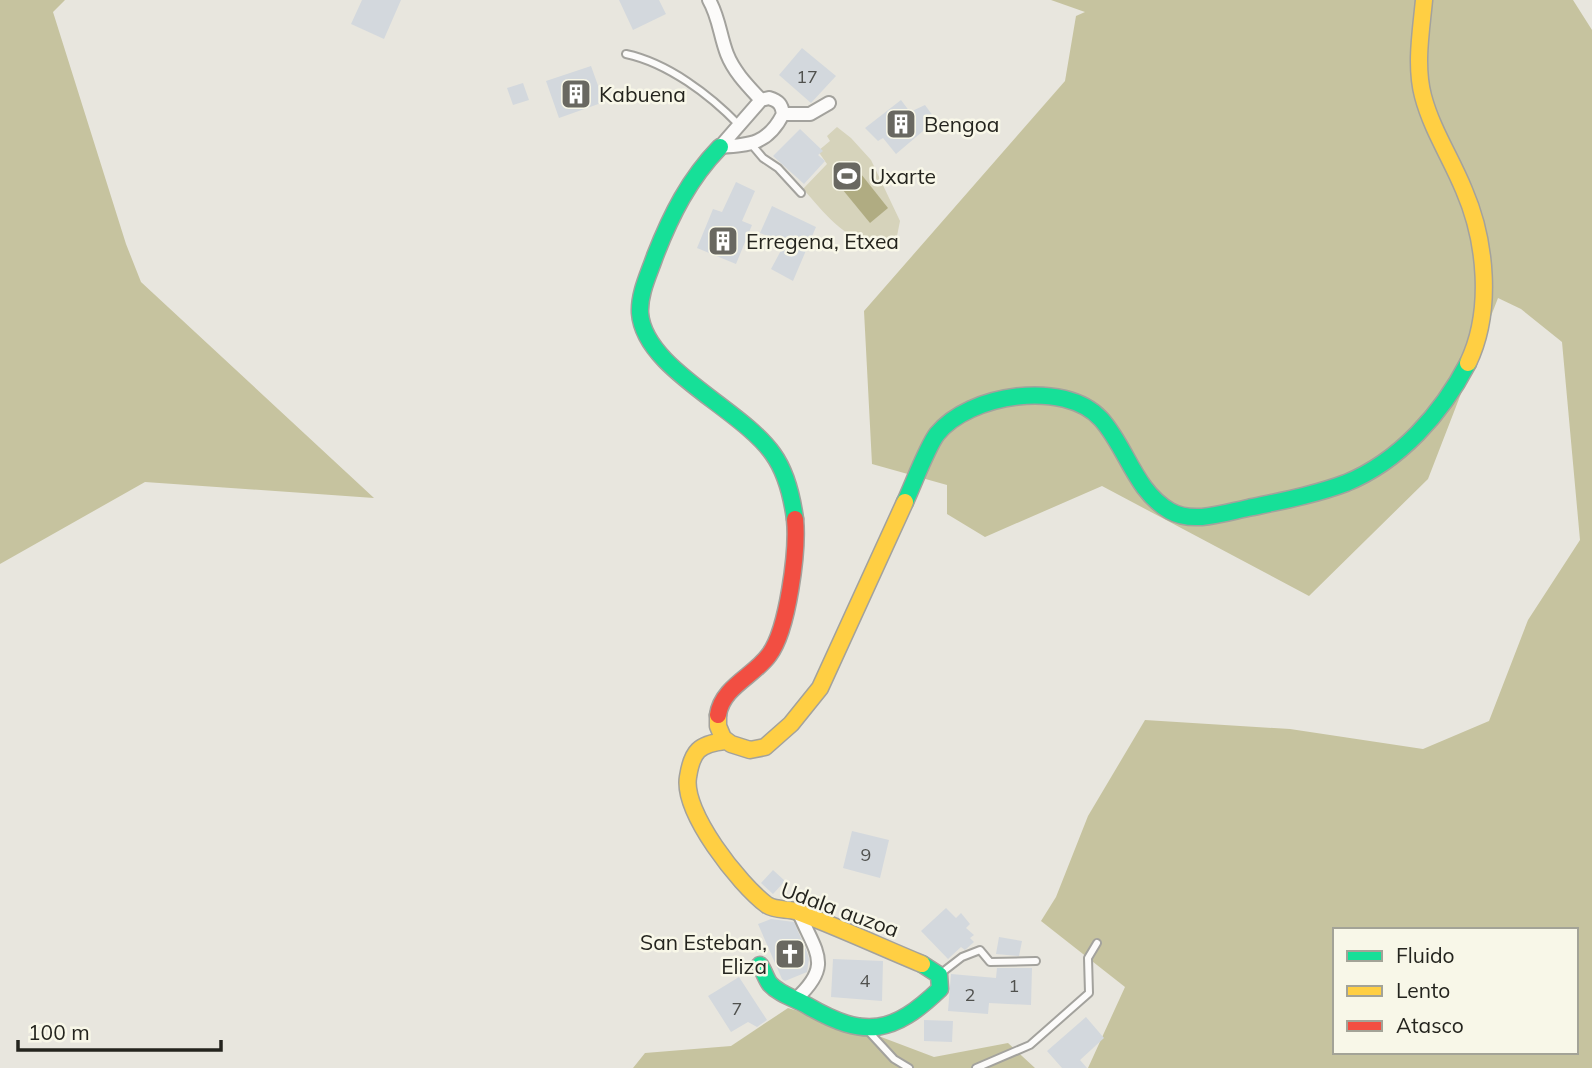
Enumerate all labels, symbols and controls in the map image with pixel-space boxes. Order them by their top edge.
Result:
house number: 17 [796,65,818,88]
building icon: Kabuena [559,77,593,111]
place label: Kabuena [599,81,686,107]
building icon: Bengoa [884,107,918,141]
place label: Bengoa [924,111,999,137]
sports icon: Uxarte [830,159,864,193]
place label: Uxarte [870,163,936,189]
building icon: Erregena, Etxea [706,224,740,258]
place label: Erregena, Etxea [746,228,899,254]
house number: 9 [861,843,871,866]
street label: Udala auzoa [777,876,903,942]
legend [1333,928,1578,1054]
place label: San Esteban, Eliza [640,929,767,979]
church icon: San Esteban, Eliza [773,937,807,971]
text: Fluido [1396,942,1455,968]
house number: 4 [860,969,871,992]
house number: 1 [1009,974,1019,997]
text: Lento [1396,977,1450,1003]
house number: 2 [965,983,975,1006]
house number: 7 [732,997,742,1020]
scale bar [18,1009,220,1052]
text: Atasco [1396,1012,1464,1038]
text: 100 m [28,1019,90,1045]

